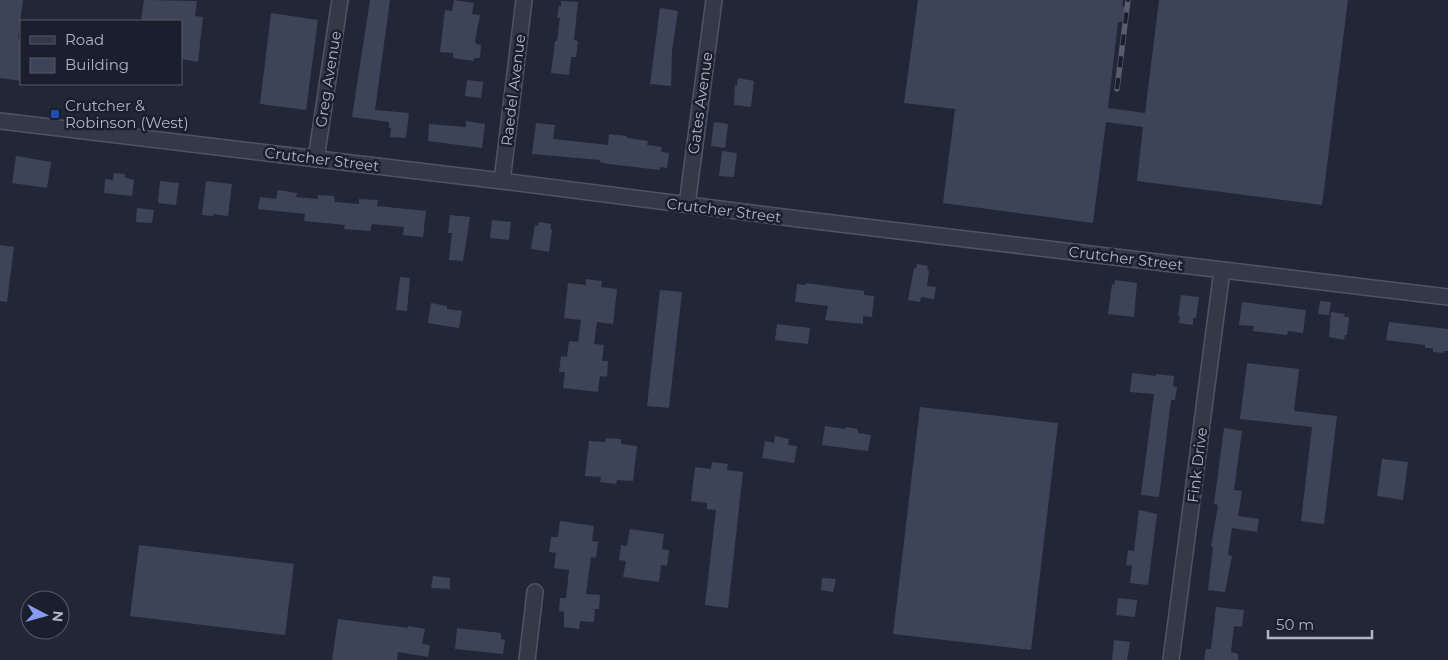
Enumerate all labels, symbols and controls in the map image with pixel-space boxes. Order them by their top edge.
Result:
legend [20,20,182,85]
street label: Greg Avenue [311,29,345,129]
text: Road [65,30,104,49]
street label: Raedel Avenue [497,33,529,147]
street label: Gates Avenue [683,51,717,155]
text: Building [65,55,129,74]
place label: Crutcher & Robinson (West) [65,96,189,132]
marker: Crutcher & Robinson (West) [49,108,61,120]
street label: Crutcher Street [264,143,380,175]
street label: Crutcher Street [666,194,782,226]
street label: Crutcher Street [1068,242,1184,274]
street label: Fink Drive [1183,426,1211,504]
north arrow [20,590,70,640]
scale bar [1268,608,1372,640]
text: N [48,610,67,623]
text: 50 m [1276,615,1314,634]

